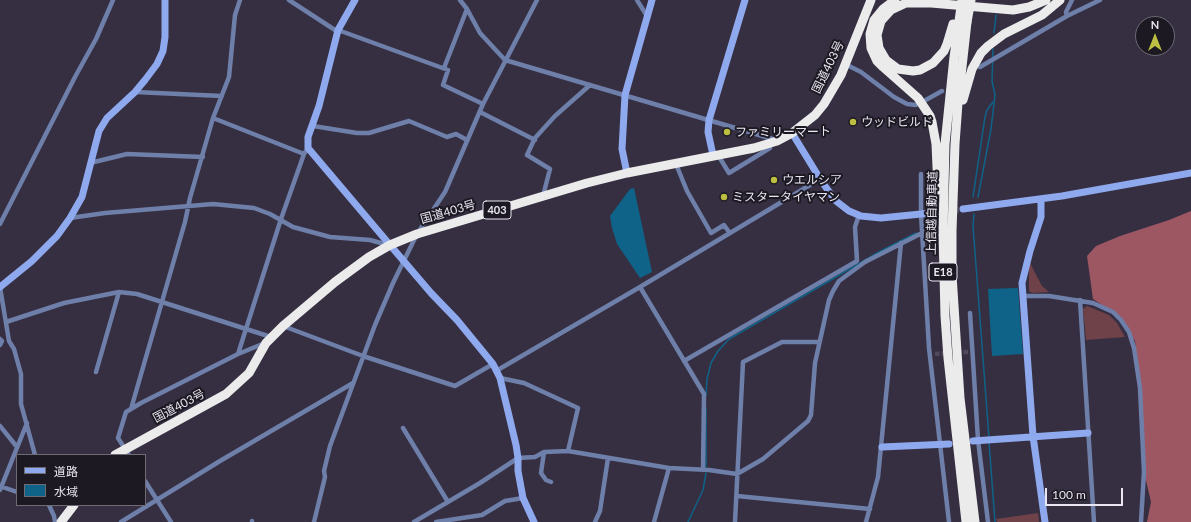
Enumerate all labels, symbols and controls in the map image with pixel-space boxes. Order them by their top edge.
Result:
north arrow [1135,16,1175,56]
text: N [1151,18,1159,31]
street label: 国道403号 [809,38,847,96]
place label: ウッドビルド [861,115,933,129]
marker: ウッドビルド [848,117,858,127]
place label: ファミリーマート [735,125,831,139]
marker: ファミリーマート [722,127,732,137]
street label: 上信越自動車道 [924,171,940,255]
place label: ウエルシア [782,173,842,187]
marker: ウエルシア [769,175,779,185]
place label: ミスタータイヤマン [732,190,840,204]
marker: ミスタータイヤマン [719,192,729,202]
street label: 国道403号 [419,197,477,227]
road number: 403 [483,201,511,219]
road number: E18 [929,263,957,281]
street label: 国道403号 [151,386,207,426]
legend [16,454,146,506]
text: 道路 [54,464,78,479]
scale bar [1047,480,1125,506]
text: 水域 [54,484,78,499]
text: 100 m [1052,487,1086,502]

